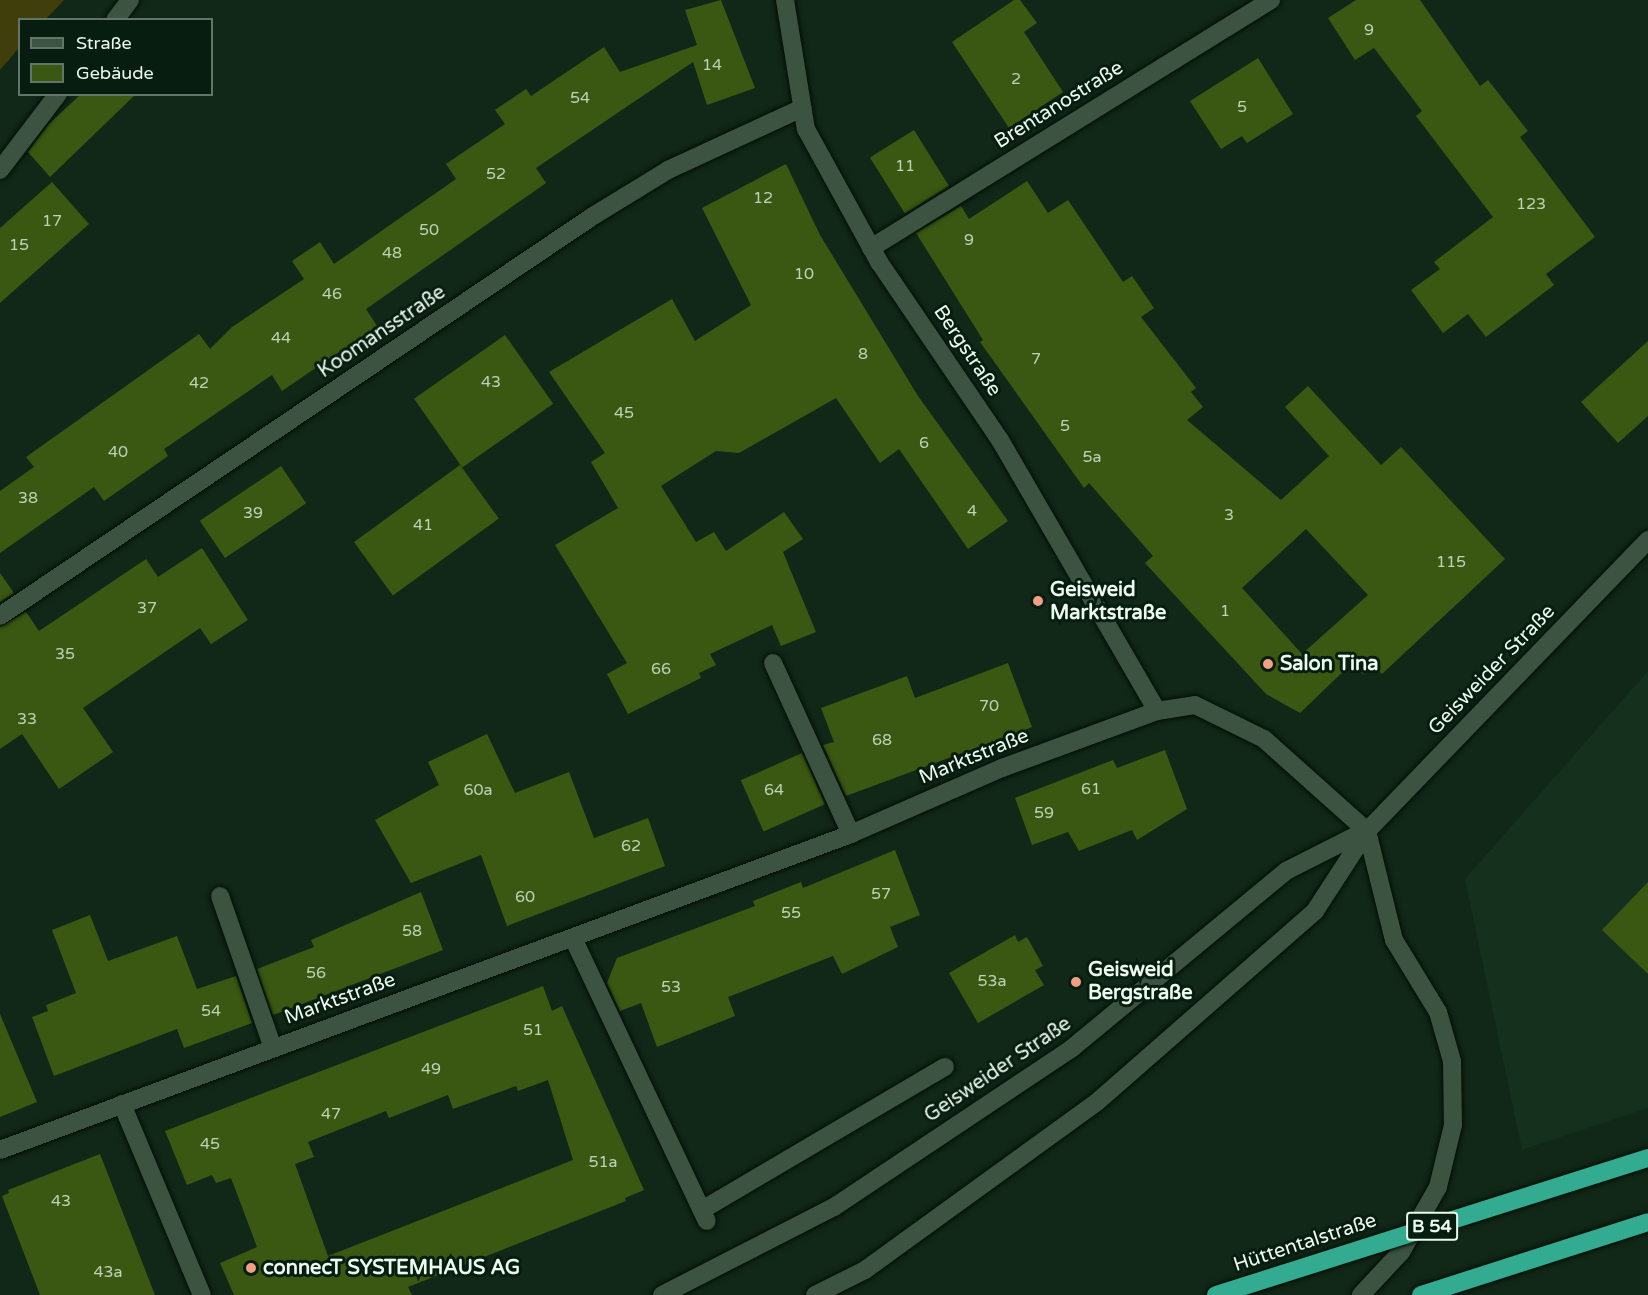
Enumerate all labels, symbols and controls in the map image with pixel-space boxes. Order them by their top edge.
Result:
legend [18,18,213,96]
house number: 9 [1364,20,1374,40]
text: Straße [76,32,132,54]
house number: 14 [702,55,722,75]
street label: Brentanostraße [990,56,1128,154]
text: Gebäude [76,62,154,84]
house number: 2 [1011,69,1021,89]
house number: 54 [570,88,590,108]
house number: 5 [1237,97,1247,117]
house number: 11 [895,156,915,176]
house number: 52 [486,164,506,184]
house number: 12 [753,188,773,208]
house number: 123 [1516,194,1546,214]
house number: 17 [42,211,62,231]
house number: 50 [419,220,439,240]
house number: 9 [964,230,974,250]
house number: 15 [9,235,29,255]
house number: 48 [382,243,402,263]
house number: 10 [794,264,814,284]
street label: Koomansstraße [314,280,450,384]
house number: 46 [322,284,342,304]
street label: Bergstraße [928,301,1006,401]
house number: 44 [271,328,291,348]
house number: 8 [858,344,868,364]
house number: 7 [1031,349,1041,369]
house number: 43 [481,372,501,392]
house number: 42 [189,373,209,393]
house number: 45 [614,403,634,423]
house number: 5 [1060,416,1070,436]
house number: 6 [919,433,929,453]
house number: 40 [108,442,128,462]
house number: 5a [1082,447,1102,467]
house number: 38 [18,488,38,508]
house number: 4 [967,501,977,521]
house number: 39 [243,503,263,523]
house number: 3 [1224,505,1234,525]
house number: 41 [413,515,433,535]
house number: 115 [1436,552,1466,572]
place label: Geisweid Marktstraße [1050,578,1166,625]
marker: Geisweid Marktstraße [1031,594,1045,608]
house number: 37 [137,598,157,618]
street label: Geisweider Straße [1424,600,1560,740]
house number: 1 [1220,601,1230,621]
house number: 35 [55,644,75,664]
place label: Salon Tina [1280,652,1378,676]
marker: Salon Tina [1261,657,1275,671]
house number: 66 [651,659,671,679]
house number: 70 [979,696,999,716]
house number: 33 [17,709,37,729]
street label: Marktstraße [916,724,1032,790]
house number: 68 [872,730,892,750]
house number: 61 [1081,779,1101,799]
house number: 60a [463,780,493,800]
house number: 64 [764,780,784,800]
house number: 59 [1034,803,1054,823]
house number: 62 [621,836,641,856]
house number: 57 [871,884,891,904]
house number: 60 [515,887,535,907]
house number: 55 [781,903,801,923]
house number: 58 [402,921,422,941]
place label: Geisweid Bergstraße [1088,958,1193,1005]
house number: 56 [306,963,326,983]
street label: Marktstraße [281,968,399,1030]
house number: 53a [977,971,1007,991]
marker: Geisweid Bergstraße [1069,975,1083,989]
house number: 53 [661,977,681,997]
house number: 54 [201,1001,221,1021]
street label: Geisweider Straße [920,1012,1076,1128]
house number: 51 [523,1020,543,1040]
house number: 49 [421,1059,441,1079]
house number: 47 [321,1104,341,1124]
house number: 45 [200,1134,220,1154]
house number: 51a [588,1152,618,1172]
house number: 43 [51,1191,71,1211]
street label: Hüttentalstraße [1231,1209,1379,1277]
road number: B 54 [1405,1211,1459,1241]
place label: connecT SYSTEMHAUS AG [263,1256,520,1280]
marker: connecT SYSTEMHAUS AG [244,1261,258,1275]
house number: 43a [93,1262,123,1282]

